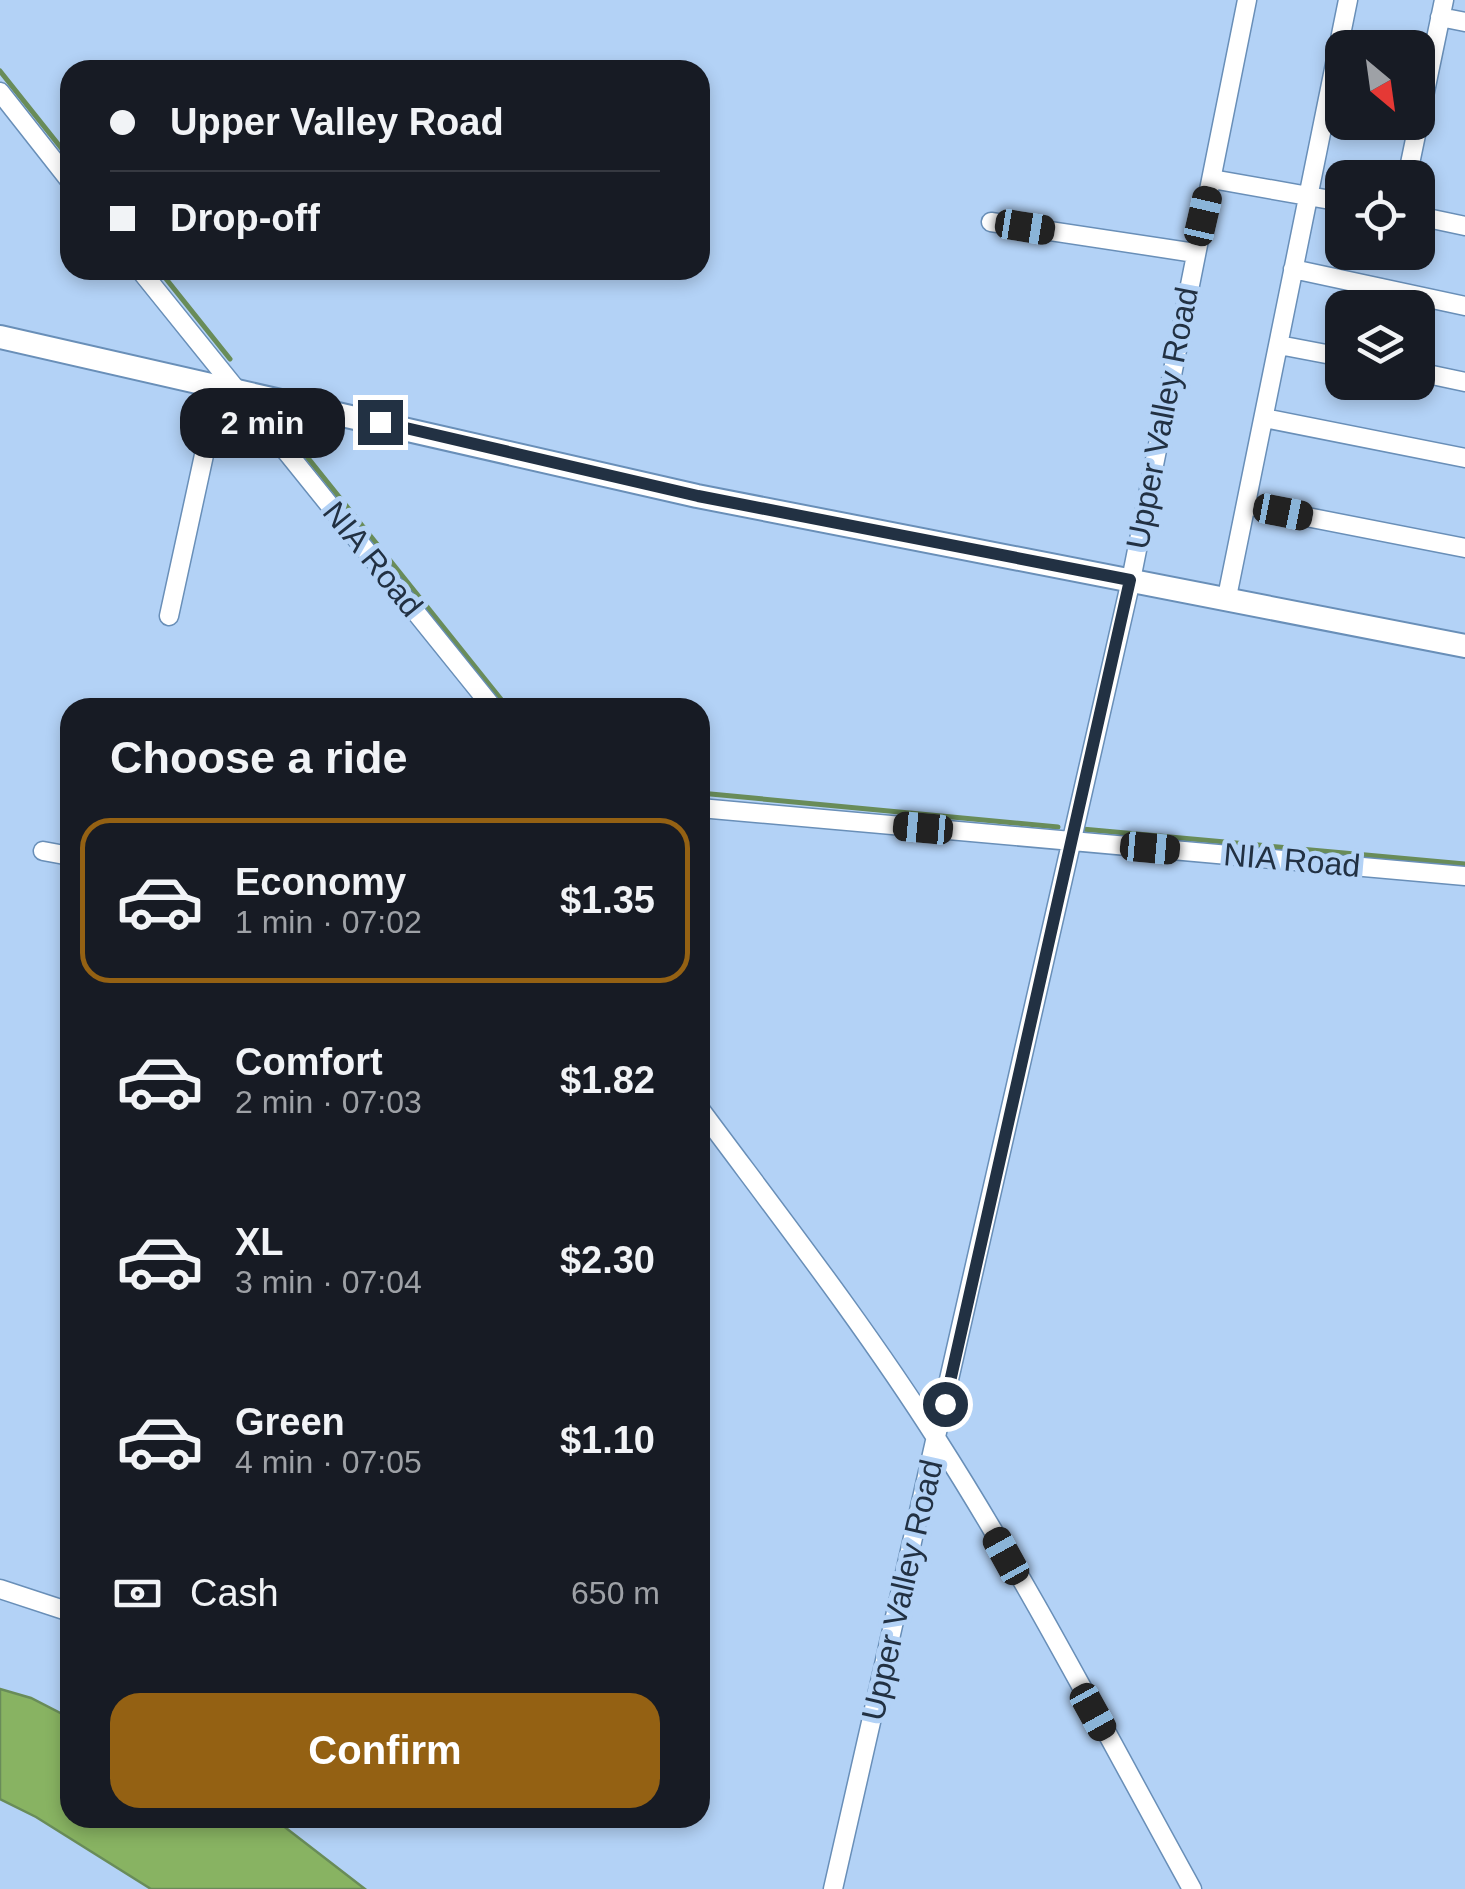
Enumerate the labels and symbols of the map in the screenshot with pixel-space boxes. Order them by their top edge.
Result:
north arrow [1325,30,1435,140]
car [1182,183,1224,249]
car [993,207,1057,247]
street label: Upper Valley Road [1119,284,1205,552]
callout: 2 min [180,387,345,457]
route end [358,400,403,445]
car [1251,492,1315,532]
street label: NIA Road [316,494,430,624]
car [892,810,954,846]
car [1119,830,1181,866]
street label: NIA Road [1222,836,1362,884]
route start [923,1382,968,1427]
street label: Upper Valley Road [855,1456,949,1724]
car [978,1522,1034,1590]
car [1065,1678,1121,1746]

